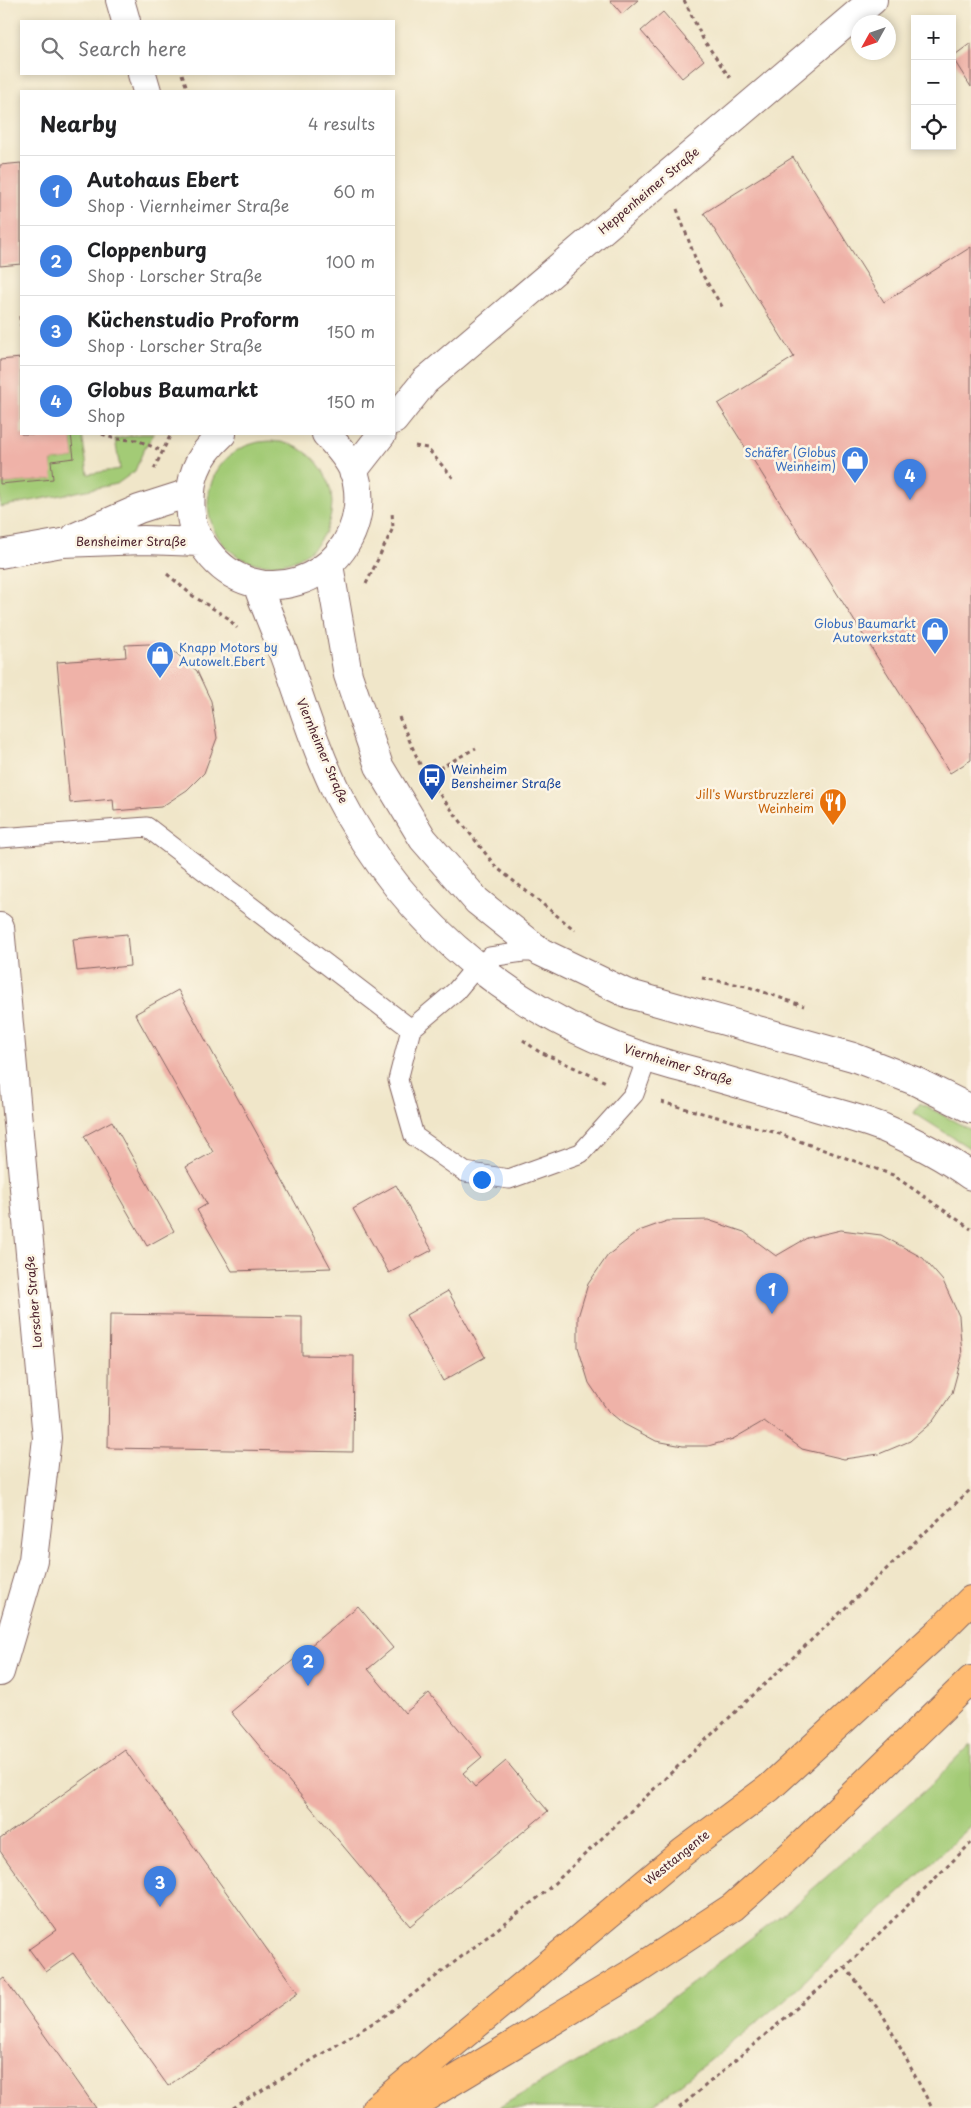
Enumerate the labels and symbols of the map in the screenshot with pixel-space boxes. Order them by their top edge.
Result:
north arrow [851,15,896,60]
street label: Heppenheimer Straße [594,142,703,238]
place label: Schäfer (Globus Weinheim) [744,443,837,475]
shop icon: Schäfer (Globus Weinheim) [840,445,870,484]
pin: 4 [894,459,926,500]
street label: Bensheimer Straße [76,532,186,550]
place label: Globus Baumarkt Autowerkstatt [814,614,916,646]
shop icon: Globus Baumarkt Autowerkstatt [920,616,950,655]
place label: Knapp Motors by Autowelt.Ebert [179,638,278,670]
shop icon: Knapp Motors by Autowelt.Ebert [145,640,175,679]
street label: Viernheimer Straße [293,695,353,806]
place label: Weinheim Bensheimer Straße [451,760,561,792]
bus stop icon: Weinheim Bensheimer Straße [417,762,447,801]
place label: Jill's Wurstbruzzlerei Weinheim [696,785,814,817]
restaurant icon: Jill's Wurstbruzzlerei Weinheim [818,787,848,826]
street label: Viernheimer Straße [622,1039,735,1089]
your location [469,1167,495,1193]
street label: Lorscher Straße [20,1255,46,1349]
pin: 1 [756,1273,788,1314]
pin: 2 [292,1645,324,1686]
street label: Westtangente [640,1825,713,1889]
pin: 3 [144,1866,176,1907]

